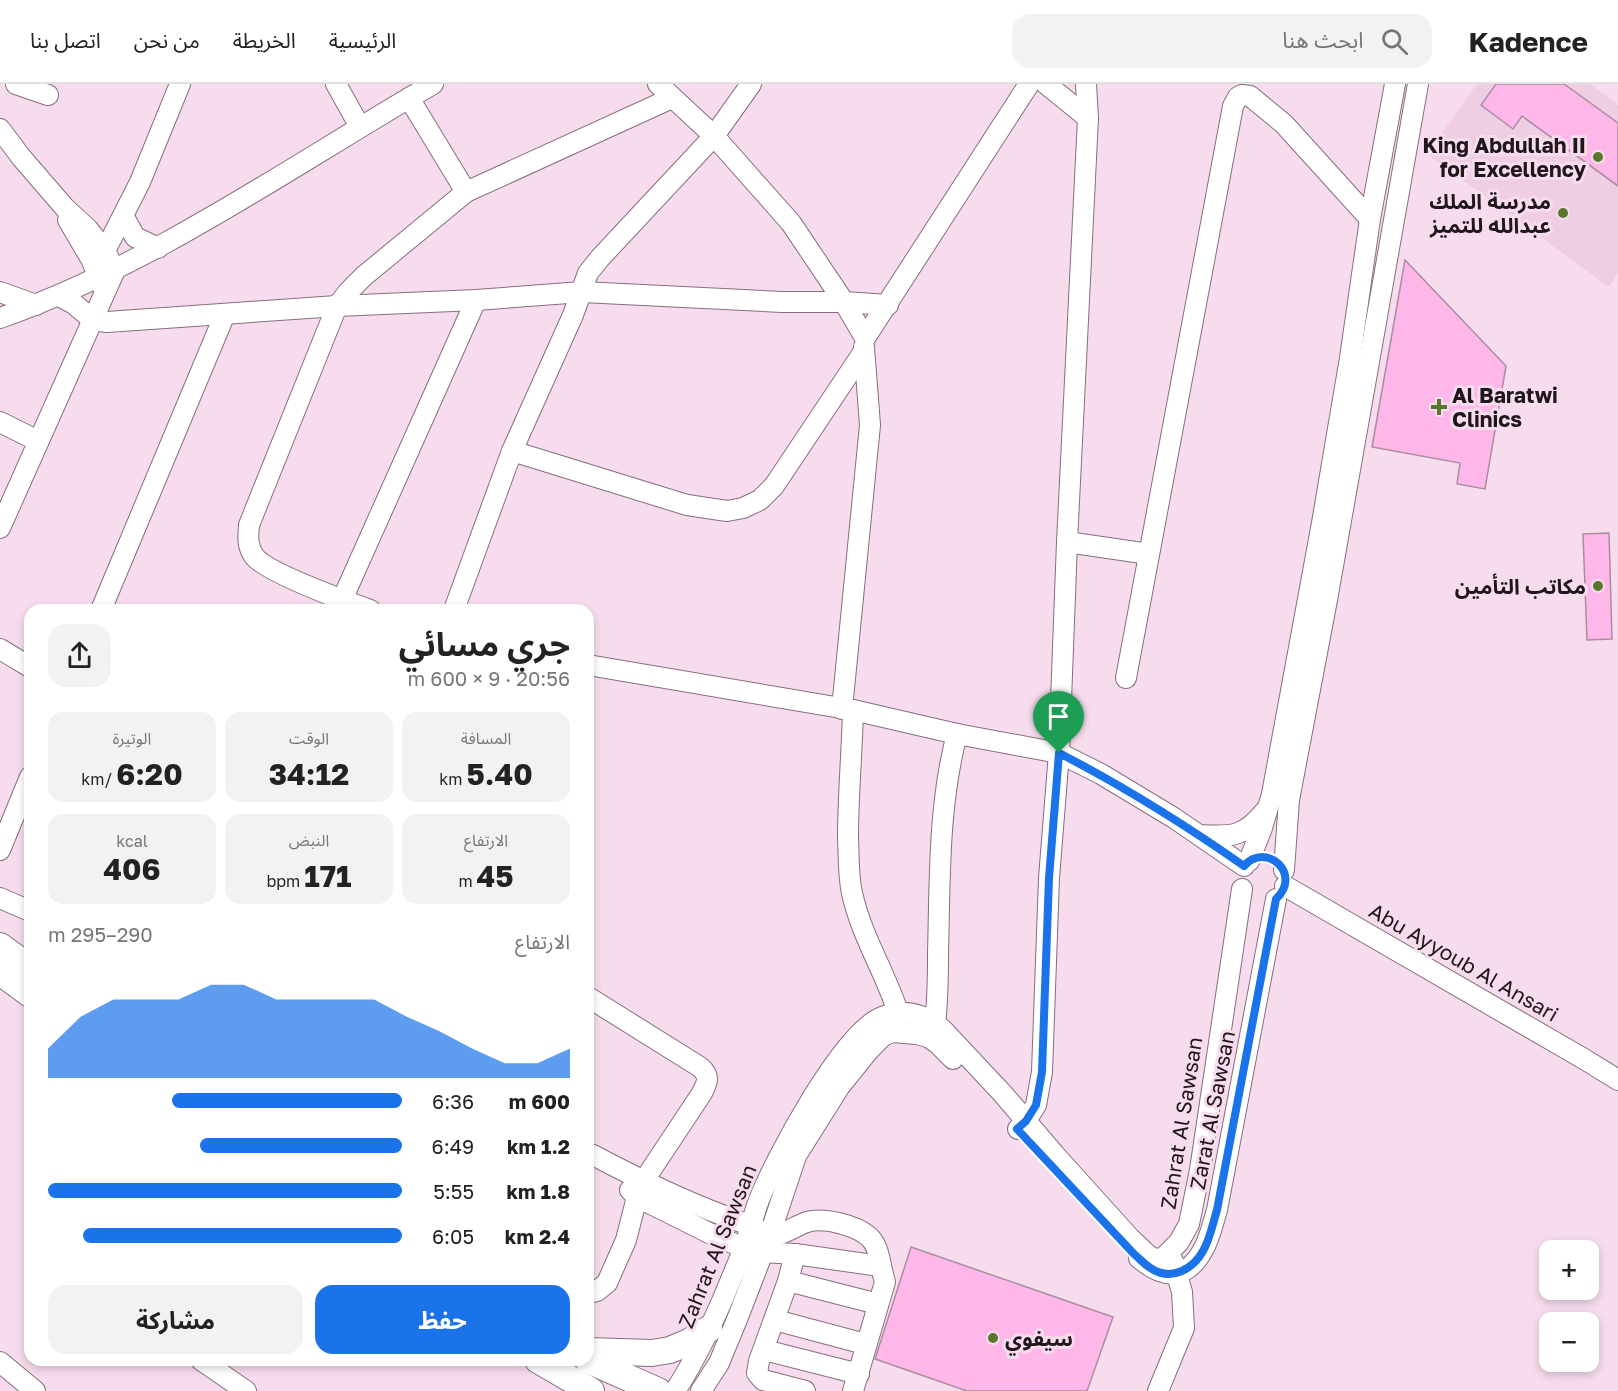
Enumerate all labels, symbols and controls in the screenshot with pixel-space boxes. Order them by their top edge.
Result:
search box [1012,14,1432,68]
icon: search [1378,25,1411,58]
text: Kadence [1468,25,1588,58]
text: ابحث هنا [1282,26,1363,53]
text: اتصل بنا [30,27,101,53]
text: من نحن [134,27,200,53]
text: الخريطة [233,27,296,53]
text: الرئيسية [329,27,396,53]
place label: King Abdullah II for Excellency [1422,132,1586,182]
marker: King Abdullah II for Excellency [1591,150,1605,164]
place label: مدرسة الملك عبدالله للتميز [1429,188,1551,238]
marker: مدرسة الملك عبدالله للتميز [1556,206,1570,220]
place label: Al Baratwi Clinics [1452,382,1558,432]
marker: Al Baratwi Clinics [1430,398,1448,416]
place label: مكاتب التأمين [1455,573,1586,599]
marker: مكاتب التأمين [1591,579,1605,593]
button: share [48,624,111,687]
text: جري مسائي [399,624,570,663]
text: 20:56 · 9 × 600 m [408,666,570,690]
pin [1033,691,1084,753]
icon: arrive [1042,700,1075,733]
text: الوتيرة [113,728,151,748]
text: الوقت [289,728,329,748]
text: المسافة [461,728,511,748]
text: 6:20 [116,756,183,792]
text: 34:12 [269,756,349,792]
text: 5.40 [467,756,533,792]
text: /km [81,769,116,789]
text: km [439,769,467,789]
text: النبض [289,830,329,850]
text: الارتفاع [464,830,508,850]
text: kcal [116,831,148,851]
text: 406 [103,851,161,887]
text: 171 [304,858,352,894]
text: 45 [477,858,514,894]
text: bpm [266,871,304,891]
text: m [458,871,477,891]
street label: Abu Ayyoub Al Ansari [1365,897,1563,1027]
text: 290–295 m [48,922,153,946]
text: الارتفاع [515,929,570,953]
street label: Zarat Al Sawsan [1184,1028,1240,1192]
street label: Zahrat Al Sawsan [1155,1035,1207,1211]
text: 6:36 [432,1089,474,1113]
text: 600 m [509,1089,570,1113]
text: 6:49 [432,1134,474,1158]
text: 1.2 km [507,1134,570,1158]
street label: Zahrat Al Sawsan [672,1160,762,1332]
text: 5:55 [433,1179,474,1203]
text: 1.8 km [506,1179,570,1203]
text: 6:05 [432,1224,474,1248]
text: 2.4 km [505,1224,570,1248]
map controls [1539,1240,1599,1372]
button: + [1539,1240,1599,1300]
button: مشاركة [48,1285,303,1354]
button: حفظ [315,1285,570,1354]
button: − [1539,1312,1599,1372]
place label: سيفوي [1005,1325,1073,1356]
marker: سيفوي [986,1331,1000,1345]

